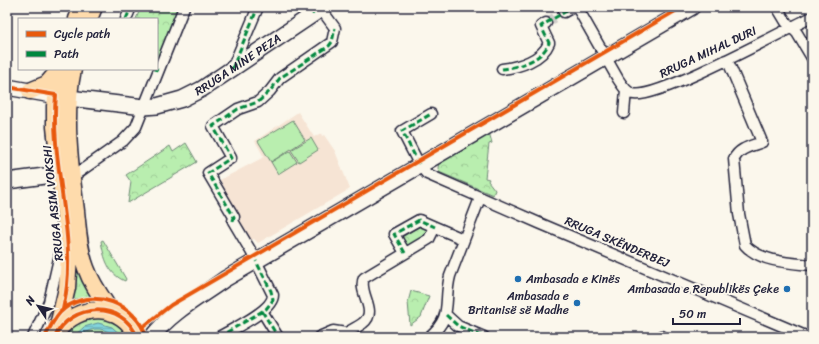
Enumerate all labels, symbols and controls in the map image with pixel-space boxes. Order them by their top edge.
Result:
legend [18,18,158,70]
street label: RRUGA MIHAL DURI [656,20,761,84]
text: Cycle path [54,23,110,45]
street label: RRUGA MINE PEZA [191,28,286,102]
text: Path [54,43,79,65]
street label: RRUGA ASIM VOKSHI [36,144,70,262]
street label: RRUGA SKËNDERBEJ [561,210,673,274]
place label: Ambasada e Kinës [525,268,620,290]
marker: Ambasada e Kinës [513,274,523,284]
place label: Ambasada e Republikës Çeke [626,278,779,300]
marker: Ambasada e Republikës Çeke [782,284,792,294]
place label: Ambasada e Britanisë së Madhe [468,285,569,321]
north arrow [18,286,58,326]
text: N [20,292,40,310]
marker: Ambasada e Britanisë së Madhe [572,298,582,308]
scale bar [673,300,740,326]
text: 50 m [679,303,706,325]

